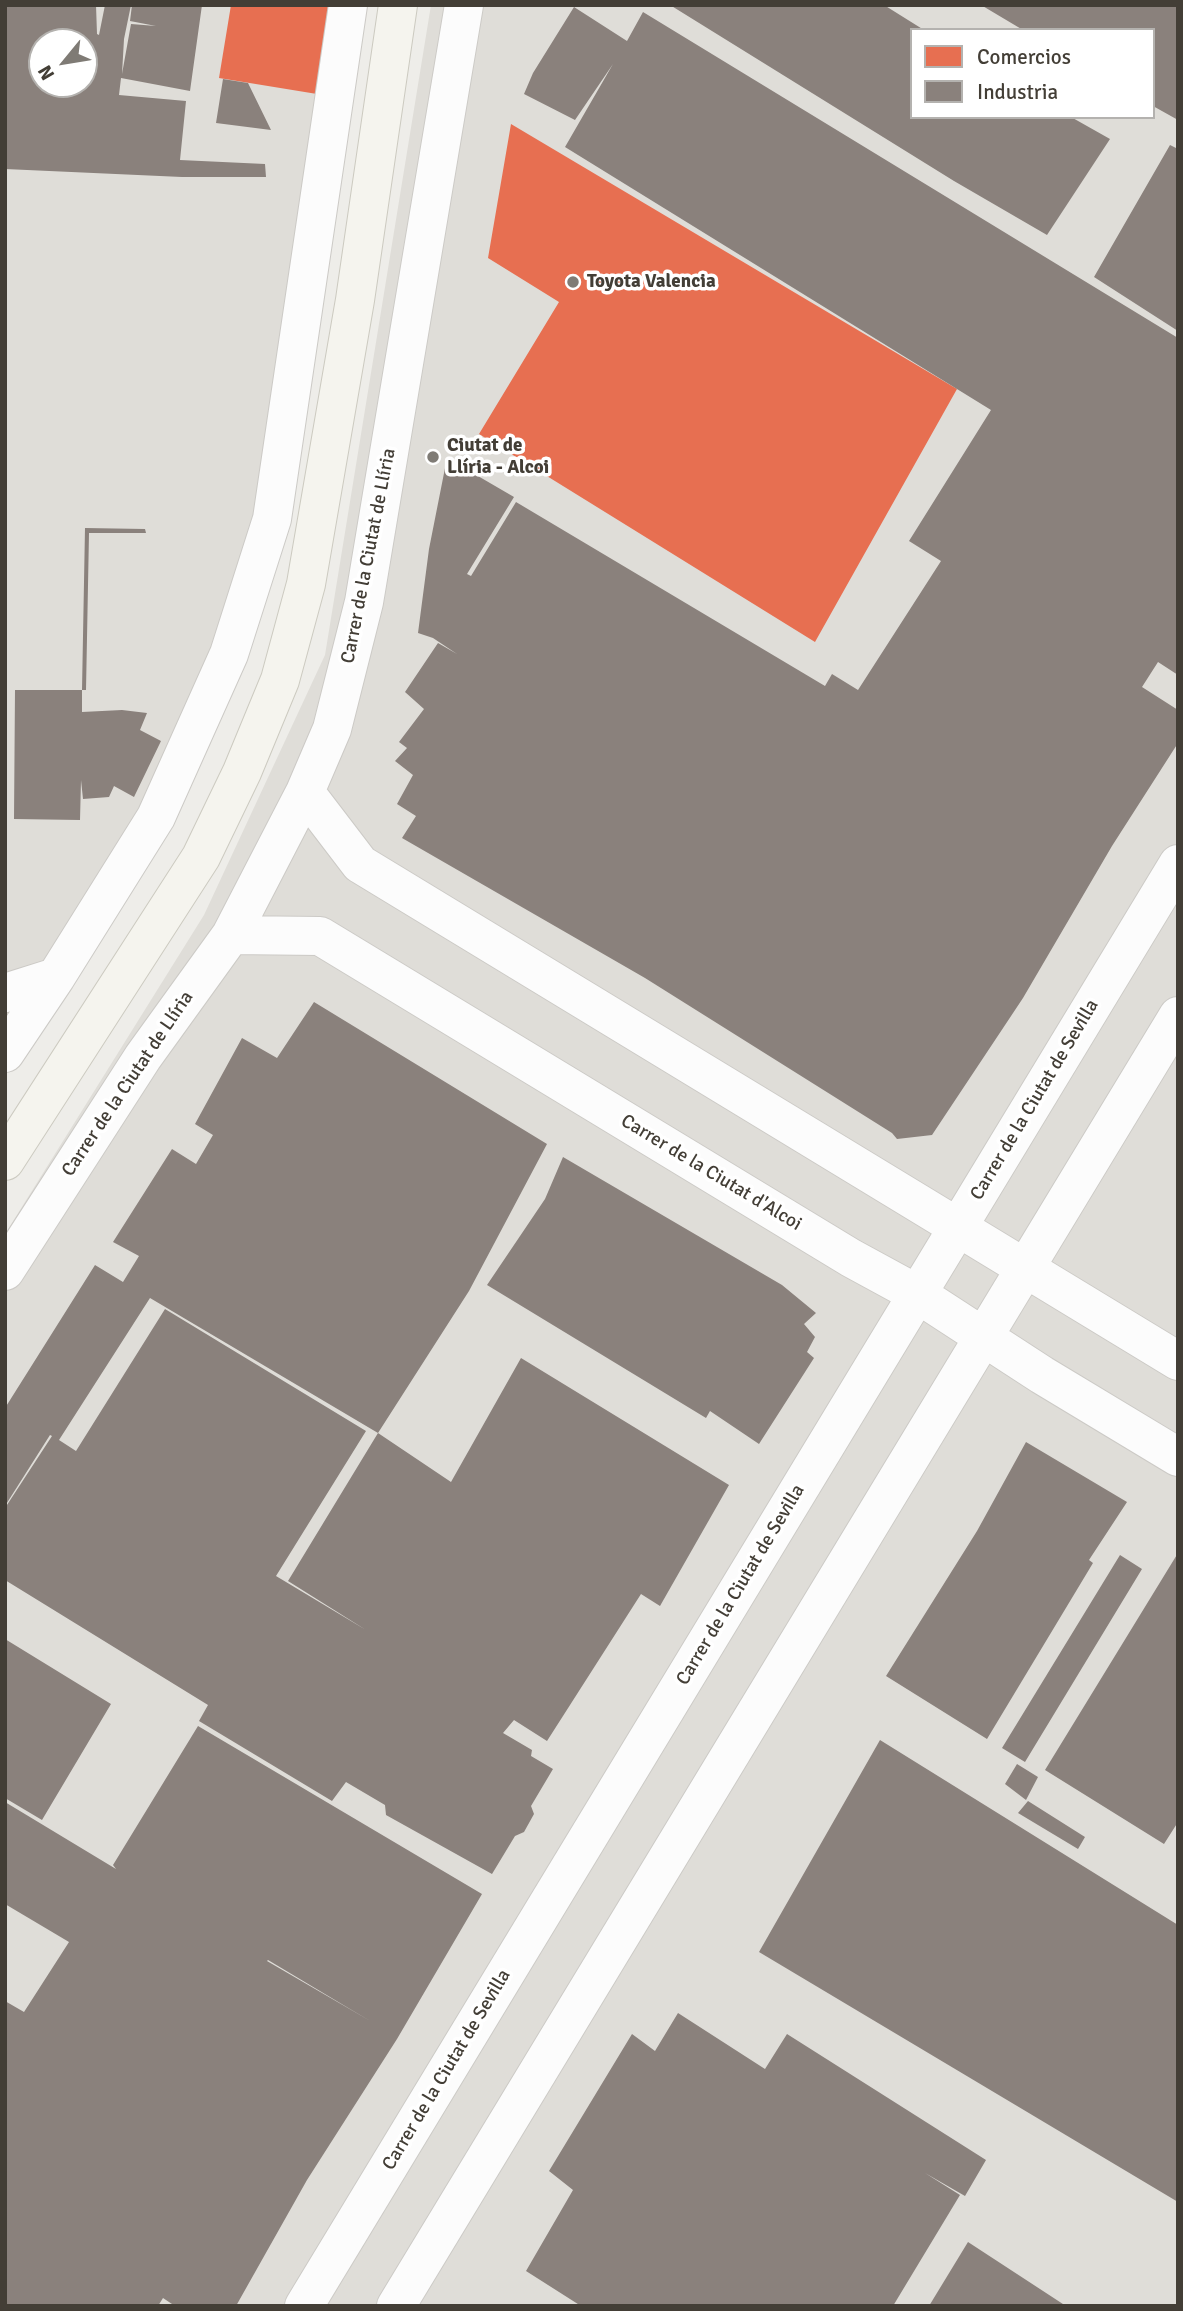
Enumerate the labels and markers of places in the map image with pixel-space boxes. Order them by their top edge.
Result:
place label: Toyota Valencia [587,271,716,293]
marker: Toyota Valencia [565,274,581,290]
place label: Ciutat de Llíria - Alcoi [447,435,549,479]
marker: Ciutat de Llíria - Alcoi [425,449,441,465]

